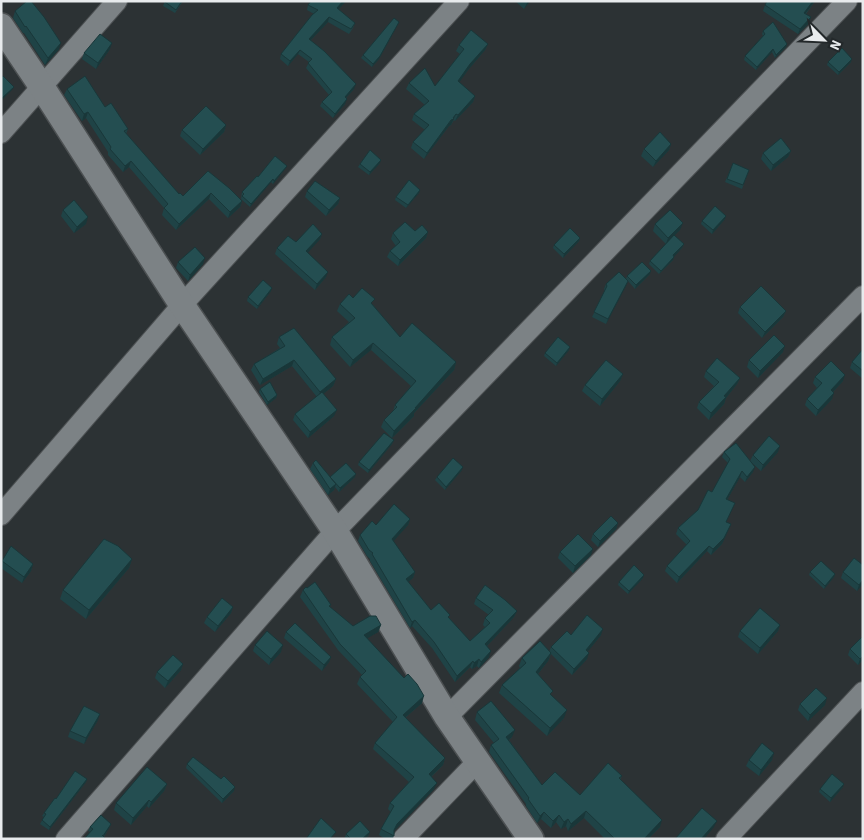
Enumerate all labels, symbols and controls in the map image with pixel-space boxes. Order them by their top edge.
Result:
north arrow [799,15,849,65]
text: N [824,37,846,53]

